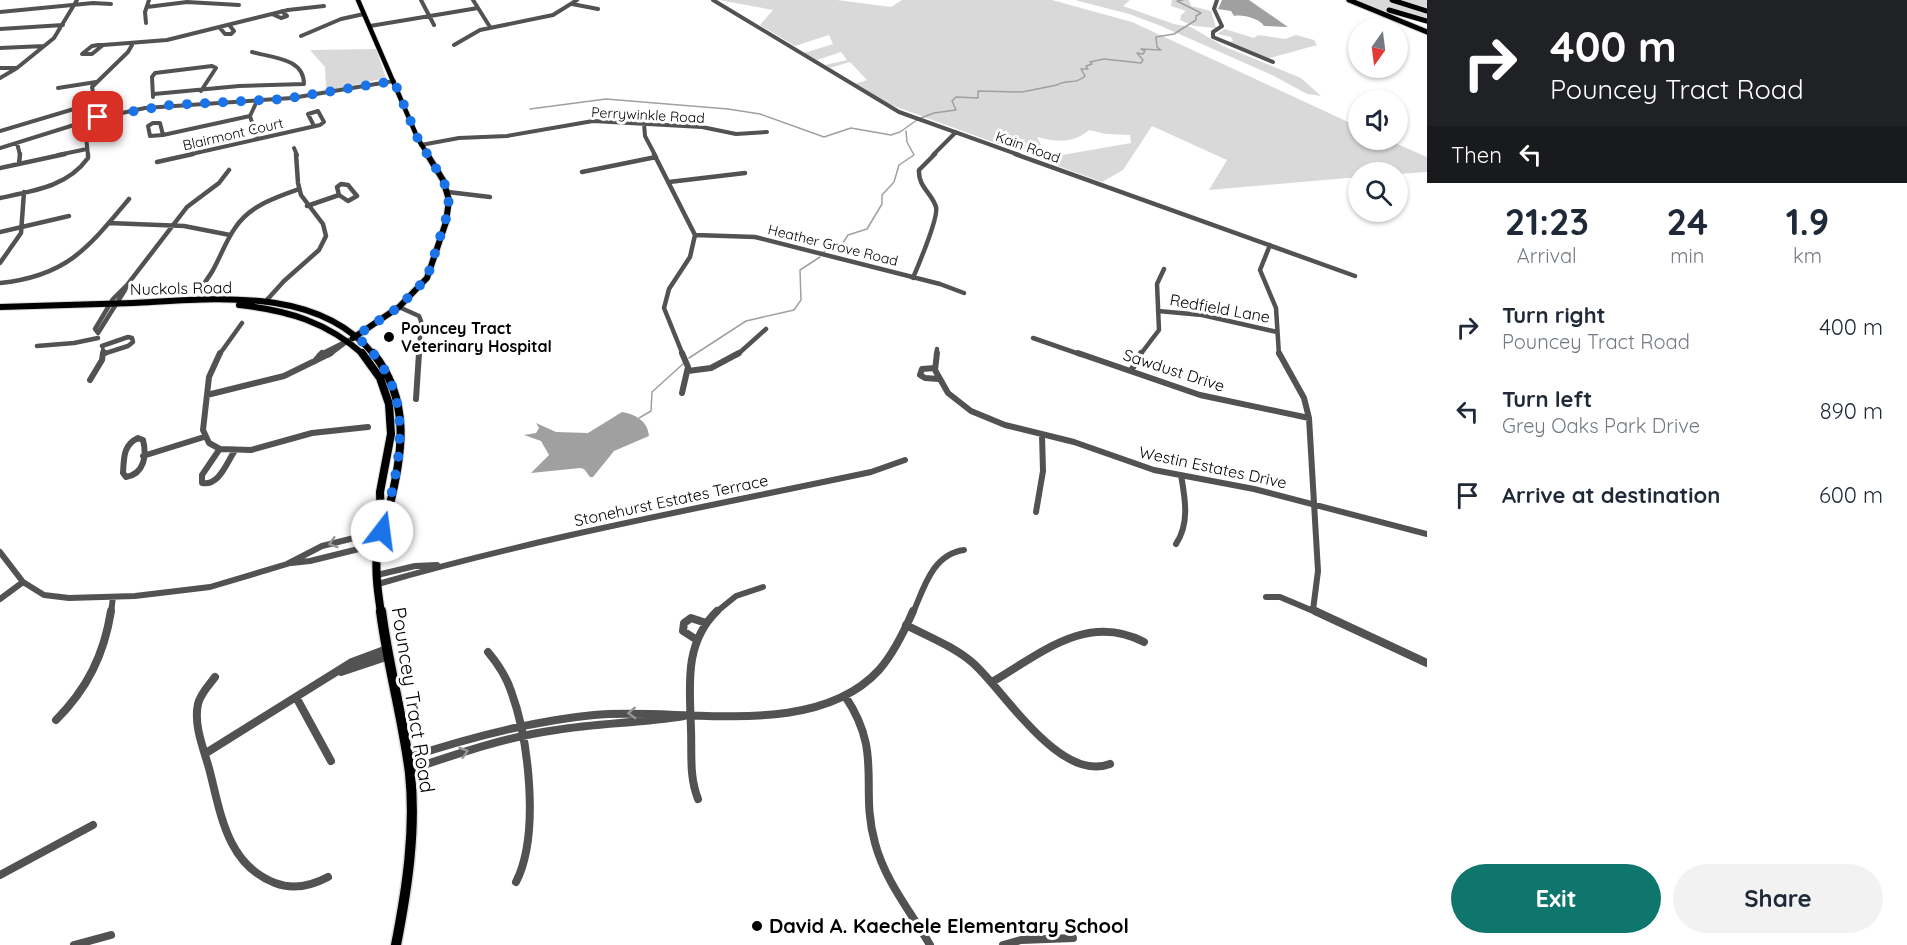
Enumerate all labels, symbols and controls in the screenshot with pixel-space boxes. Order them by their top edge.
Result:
north arrow [1348,18,1408,78]
map controls [1348,18,1408,222]
text: 400 m [1550,20,1677,73]
icon: right [1451,24,1529,102]
text: Pouncey Tract Road [1550,72,1804,106]
button: sound [1348,90,1408,150]
pin [72,91,123,142]
icon: arrive [81,100,114,133]
street label: Perrywinkle Road [591,103,705,127]
street label: Blairmont Court [181,114,285,154]
street label: Kain Road [993,127,1063,167]
icon: left [1514,138,1547,171]
text: Then [1451,141,1502,169]
button: search [1348,162,1408,222]
text: 21:23 [1505,199,1589,244]
text: 24 [1667,199,1708,244]
text: 1.9 [1786,199,1829,244]
street label: Heather Grove Road [766,220,900,270]
text: Arrival [1517,243,1577,268]
text: min [1670,243,1704,268]
text: km [1793,243,1822,268]
street label: Nuckols Road [130,277,232,299]
street label: Redfield Lane [1168,289,1272,327]
text: Turn right [1502,301,1606,329]
icon: right [1451,311,1484,344]
text: 400 m [1819,313,1883,341]
place label: Pouncey Tract Veterinary Hospital [401,318,552,356]
text: Pouncey Tract Road [1502,329,1690,354]
marker: Pouncey Tract Veterinary Hospital [382,330,396,344]
street label: Sawdust Drive [1121,344,1227,396]
text: Turn left [1502,385,1592,413]
icon: left [1451,395,1484,428]
text: 890 m [1820,397,1883,425]
text: Grey Oaks Park Drive [1502,413,1700,438]
street label: Westin Estates Drive [1137,442,1289,492]
street label: Stonehurst Estates Terrace [572,470,770,530]
icon: arrive [1451,479,1484,512]
text: Arrive at destination [1502,481,1720,509]
text: 600 m [1819,481,1883,509]
position arrow [350,499,414,563]
one-way arrow [328,536,339,548]
street label: Pouncey Tract Road [386,605,441,795]
one-way arrow [627,707,636,719]
one-way arrow [458,747,469,759]
button: Exit [1451,864,1661,933]
button: Share [1673,864,1883,933]
place label: David A. Kaechele Elementary School [769,913,1129,938]
marker: David A. Kaechele Elementary School [750,919,764,933]

